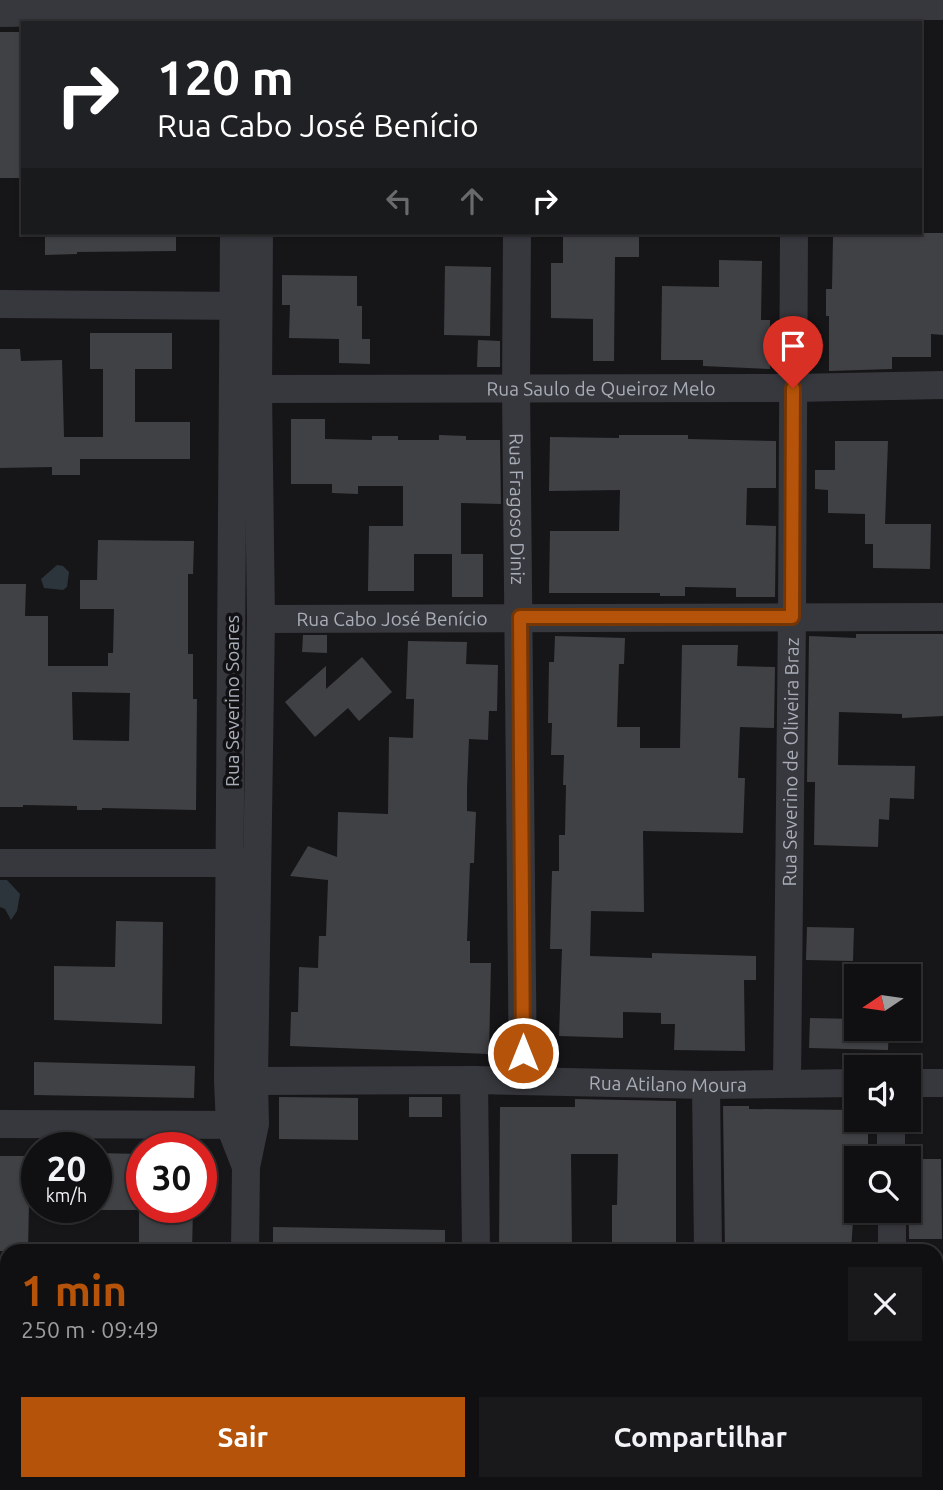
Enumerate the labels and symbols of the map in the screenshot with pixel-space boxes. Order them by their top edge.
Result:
pin [763,316,823,388]
street label: Rua Saulo de Queiroz Melo [486,377,716,400]
street label: Rua Fragoso Diniz [505,433,529,585]
street label: Rua Cabo José Benício [296,607,488,630]
street label: Rua Severino Soares [221,615,243,787]
street label: Rua Severino de Oliveira Braz [778,637,803,887]
north arrow [844,964,920,1041]
position arrow [486,1016,560,1090]
street label: Rua Atilano Moura [589,1071,747,1096]
speed limit sign: 30 [126,1132,217,1223]

